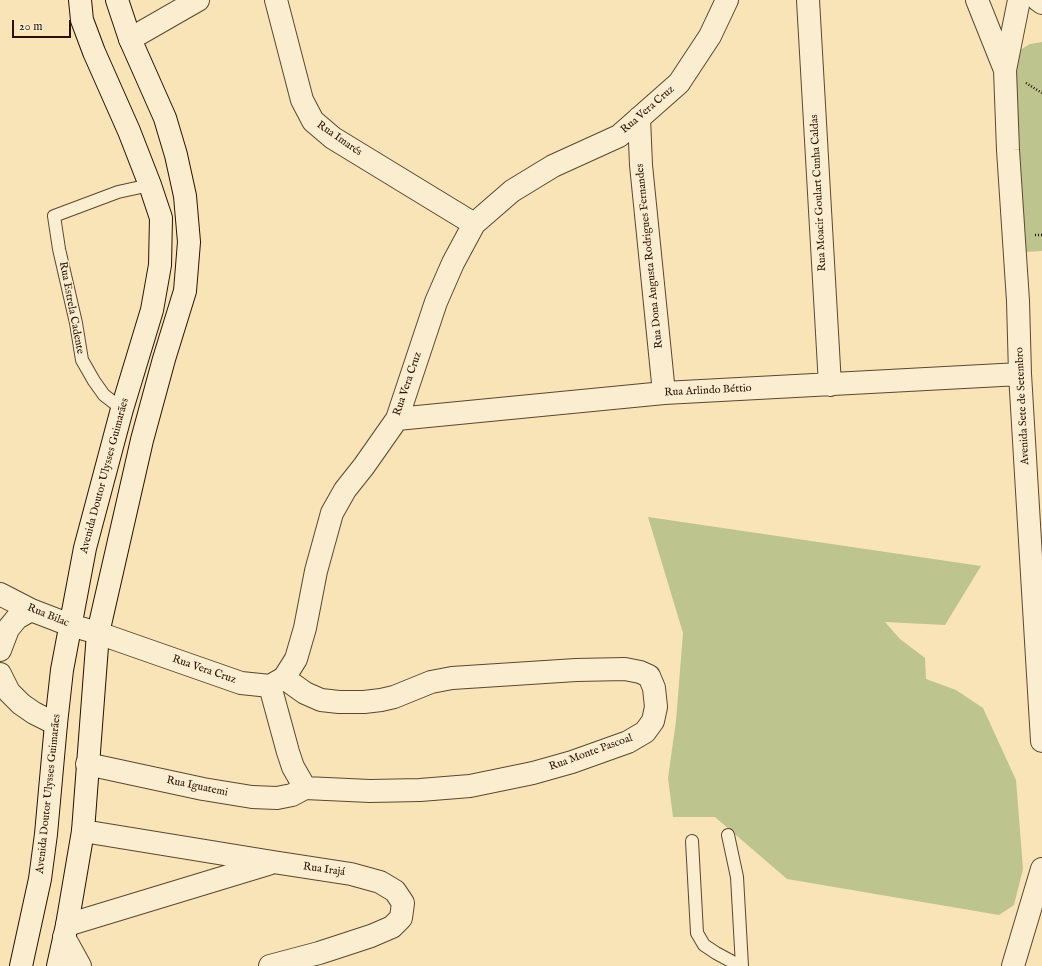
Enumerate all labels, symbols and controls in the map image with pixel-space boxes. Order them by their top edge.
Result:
scale bar [14,12,73,38]
text: 20 m [19,19,42,34]
street label: Rua Vera Cruz [618,83,678,137]
street label: Rua Moacir Goulart Cunha Caldas [808,114,830,272]
street label: Rua Imarés [314,119,364,159]
street label: Rua Dona Augusta Rodrigues Fernandes [634,163,666,349]
street label: Rua Estrela Cadente [56,261,86,355]
street label: Avenida Sete de Setembro [1013,347,1033,465]
street label: Rua Vera Cruz [391,350,425,418]
street label: Rua Arlindo Béttio [664,382,752,400]
street label: Avenida Doutor Ulysses Guimarães [78,397,132,555]
street label: Rua Bilac [25,602,71,630]
street label: Rua Vera Cruz [170,653,238,687]
street label: Avenida Doutor Ulysses Guimarães [34,714,64,874]
street label: Rua Monte Pascoal [548,732,634,774]
street label: Rua Iguatemi [165,774,229,800]
street label: Rua Irajá [302,861,346,879]

